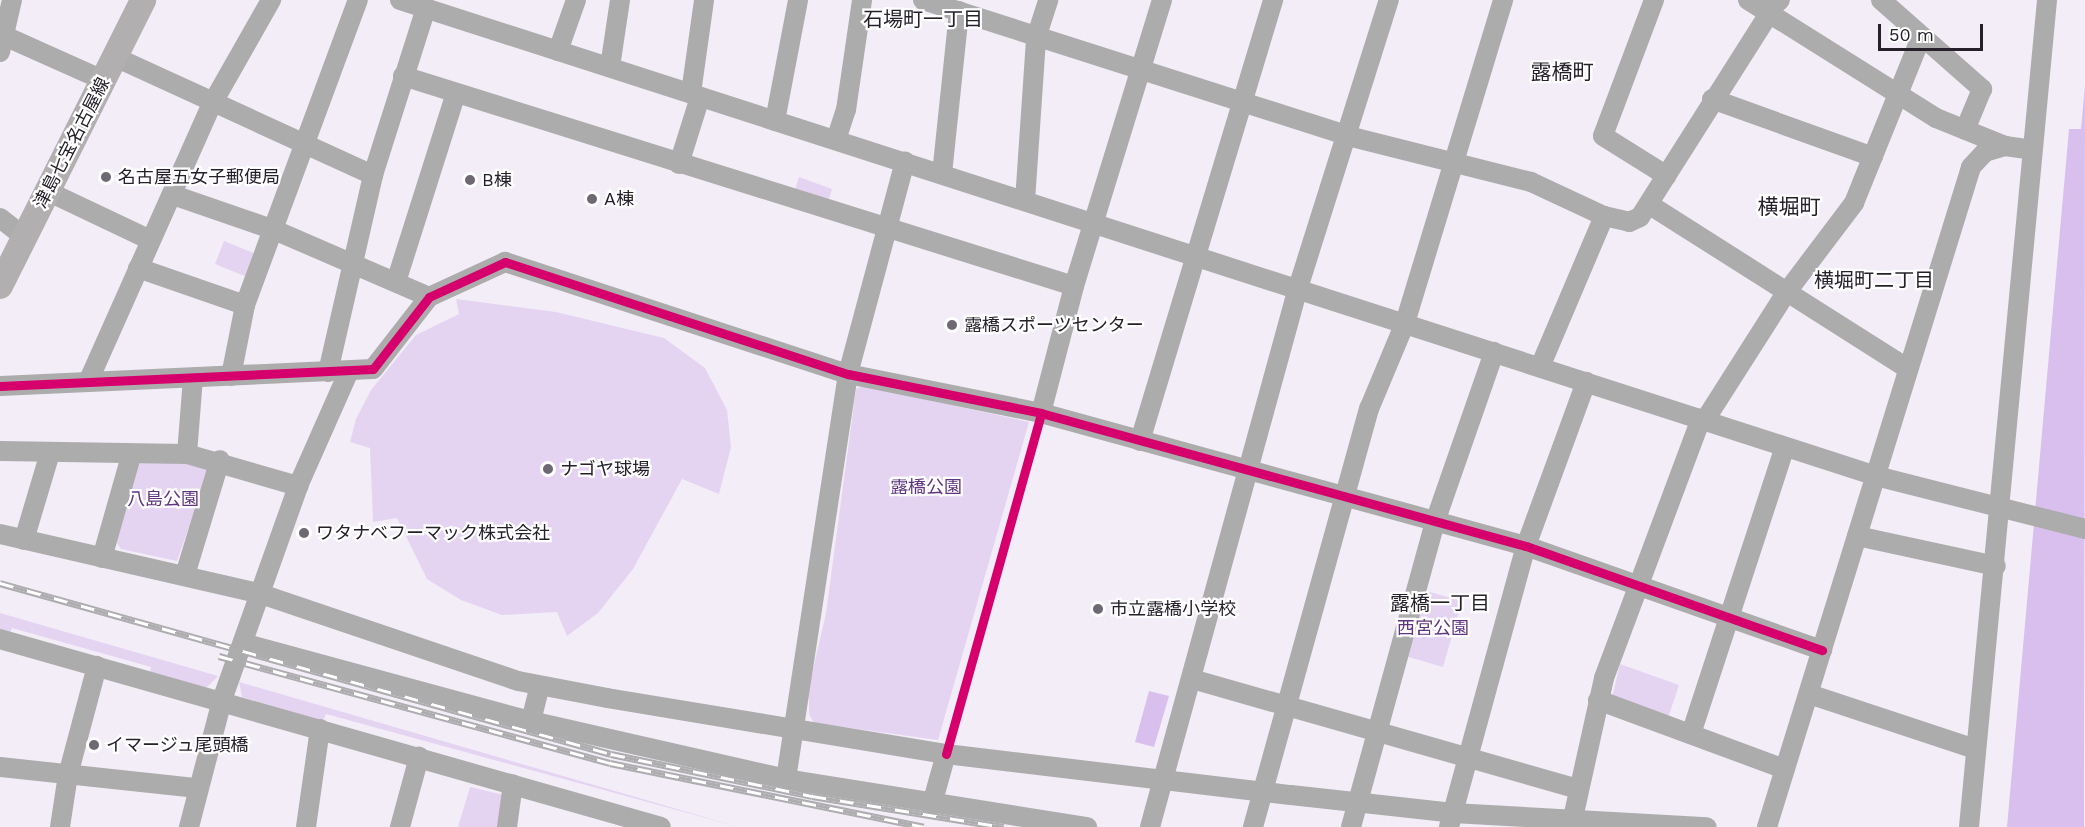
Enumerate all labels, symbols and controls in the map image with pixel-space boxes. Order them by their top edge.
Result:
district label: 石場町一丁目 [863,7,983,31]
scale bar [1881,12,1986,50]
text: 50 m [1889,24,1934,45]
district label: 露橋町 [1531,59,1593,85]
street label: 津島七宝名古屋線 [30,74,114,212]
place label: 名古屋五女子郵便局 [118,166,280,188]
place label: B棟 [482,169,512,191]
marker: 名古屋五女子郵便局 [99,170,113,184]
marker: B棟 [463,173,477,187]
place label: A棟 [604,188,634,210]
marker: A棟 [585,192,599,206]
district label: 横堀町 [1758,194,1820,220]
district label: 横堀町二丁目 [1814,268,1934,292]
place label: 露橋スポーツセンター [964,314,1144,336]
marker: 露橋スポーツセンター [945,318,959,332]
place label: ナゴヤ球場 [560,458,650,480]
marker: ナゴヤ球場 [541,462,555,476]
park label: 露橋公園 [890,476,962,498]
park label: 八島公園 [127,488,199,510]
place label: ワタナベフーマック株式会社 [316,522,550,544]
marker: ワタナベフーマック株式会社 [297,526,311,540]
district label: 露橋一丁目 [1390,591,1490,615]
place label: 市立露橋小学校 [1110,598,1236,620]
marker: 市立露橋小学校 [1091,602,1105,616]
park label: 西宮公園 [1397,617,1469,639]
place label: イマージュ尾頭橋 [106,734,250,756]
marker: イマージュ尾頭橋 [87,738,101,752]

